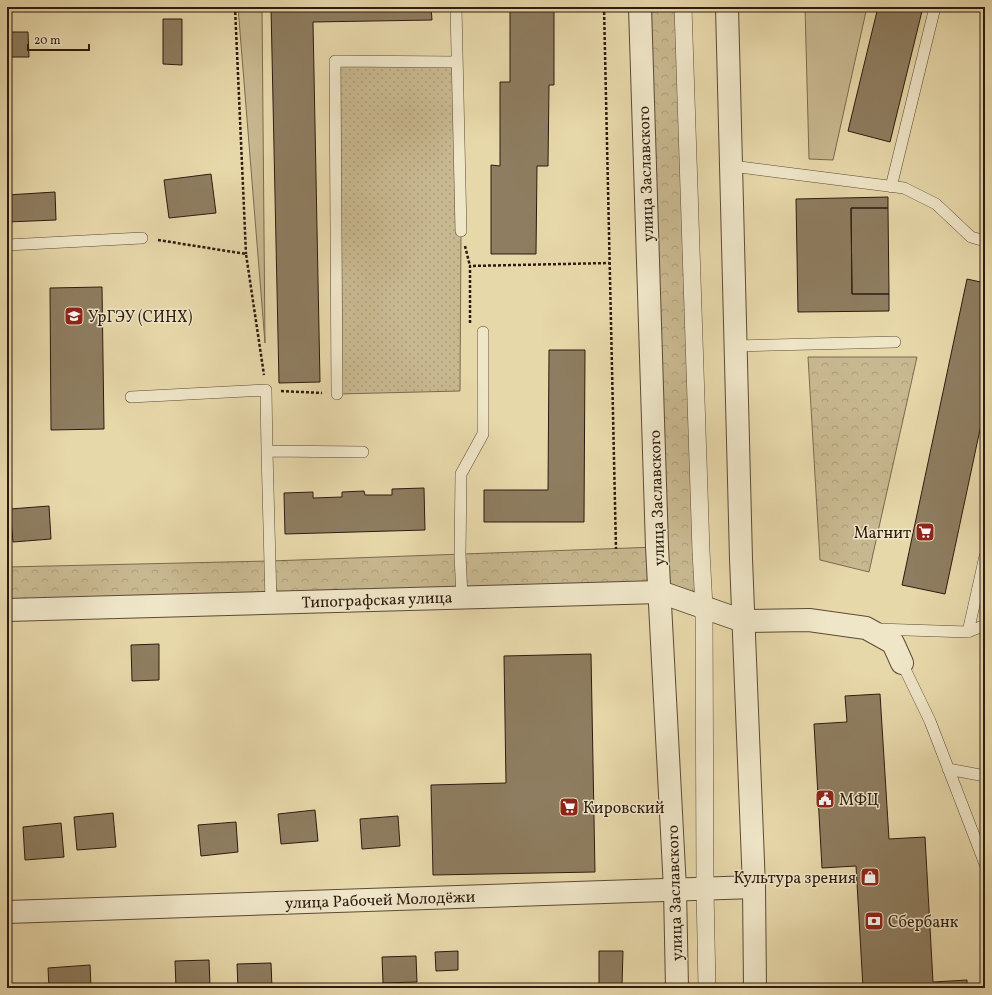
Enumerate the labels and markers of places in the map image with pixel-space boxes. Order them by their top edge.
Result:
school or university icon: УрГЭУ (СИНХ) [63,305,85,327]
place label: УрГЭУ (СИНХ) [88,307,193,329]
supermarket icon: Магнит [914,521,936,543]
place label: Магнит [854,523,911,545]
public building icon: МФЦ [814,788,836,810]
place label: МФЦ [839,790,879,812]
supermarket icon: Кировский [558,796,580,818]
place label: Кировский [583,798,665,820]
shop icon: Культура зрения [859,866,881,888]
place label: Культура зрения [733,868,856,890]
bank icon: Сбербанк [863,910,885,932]
place label: Сбербанк [888,912,959,934]

